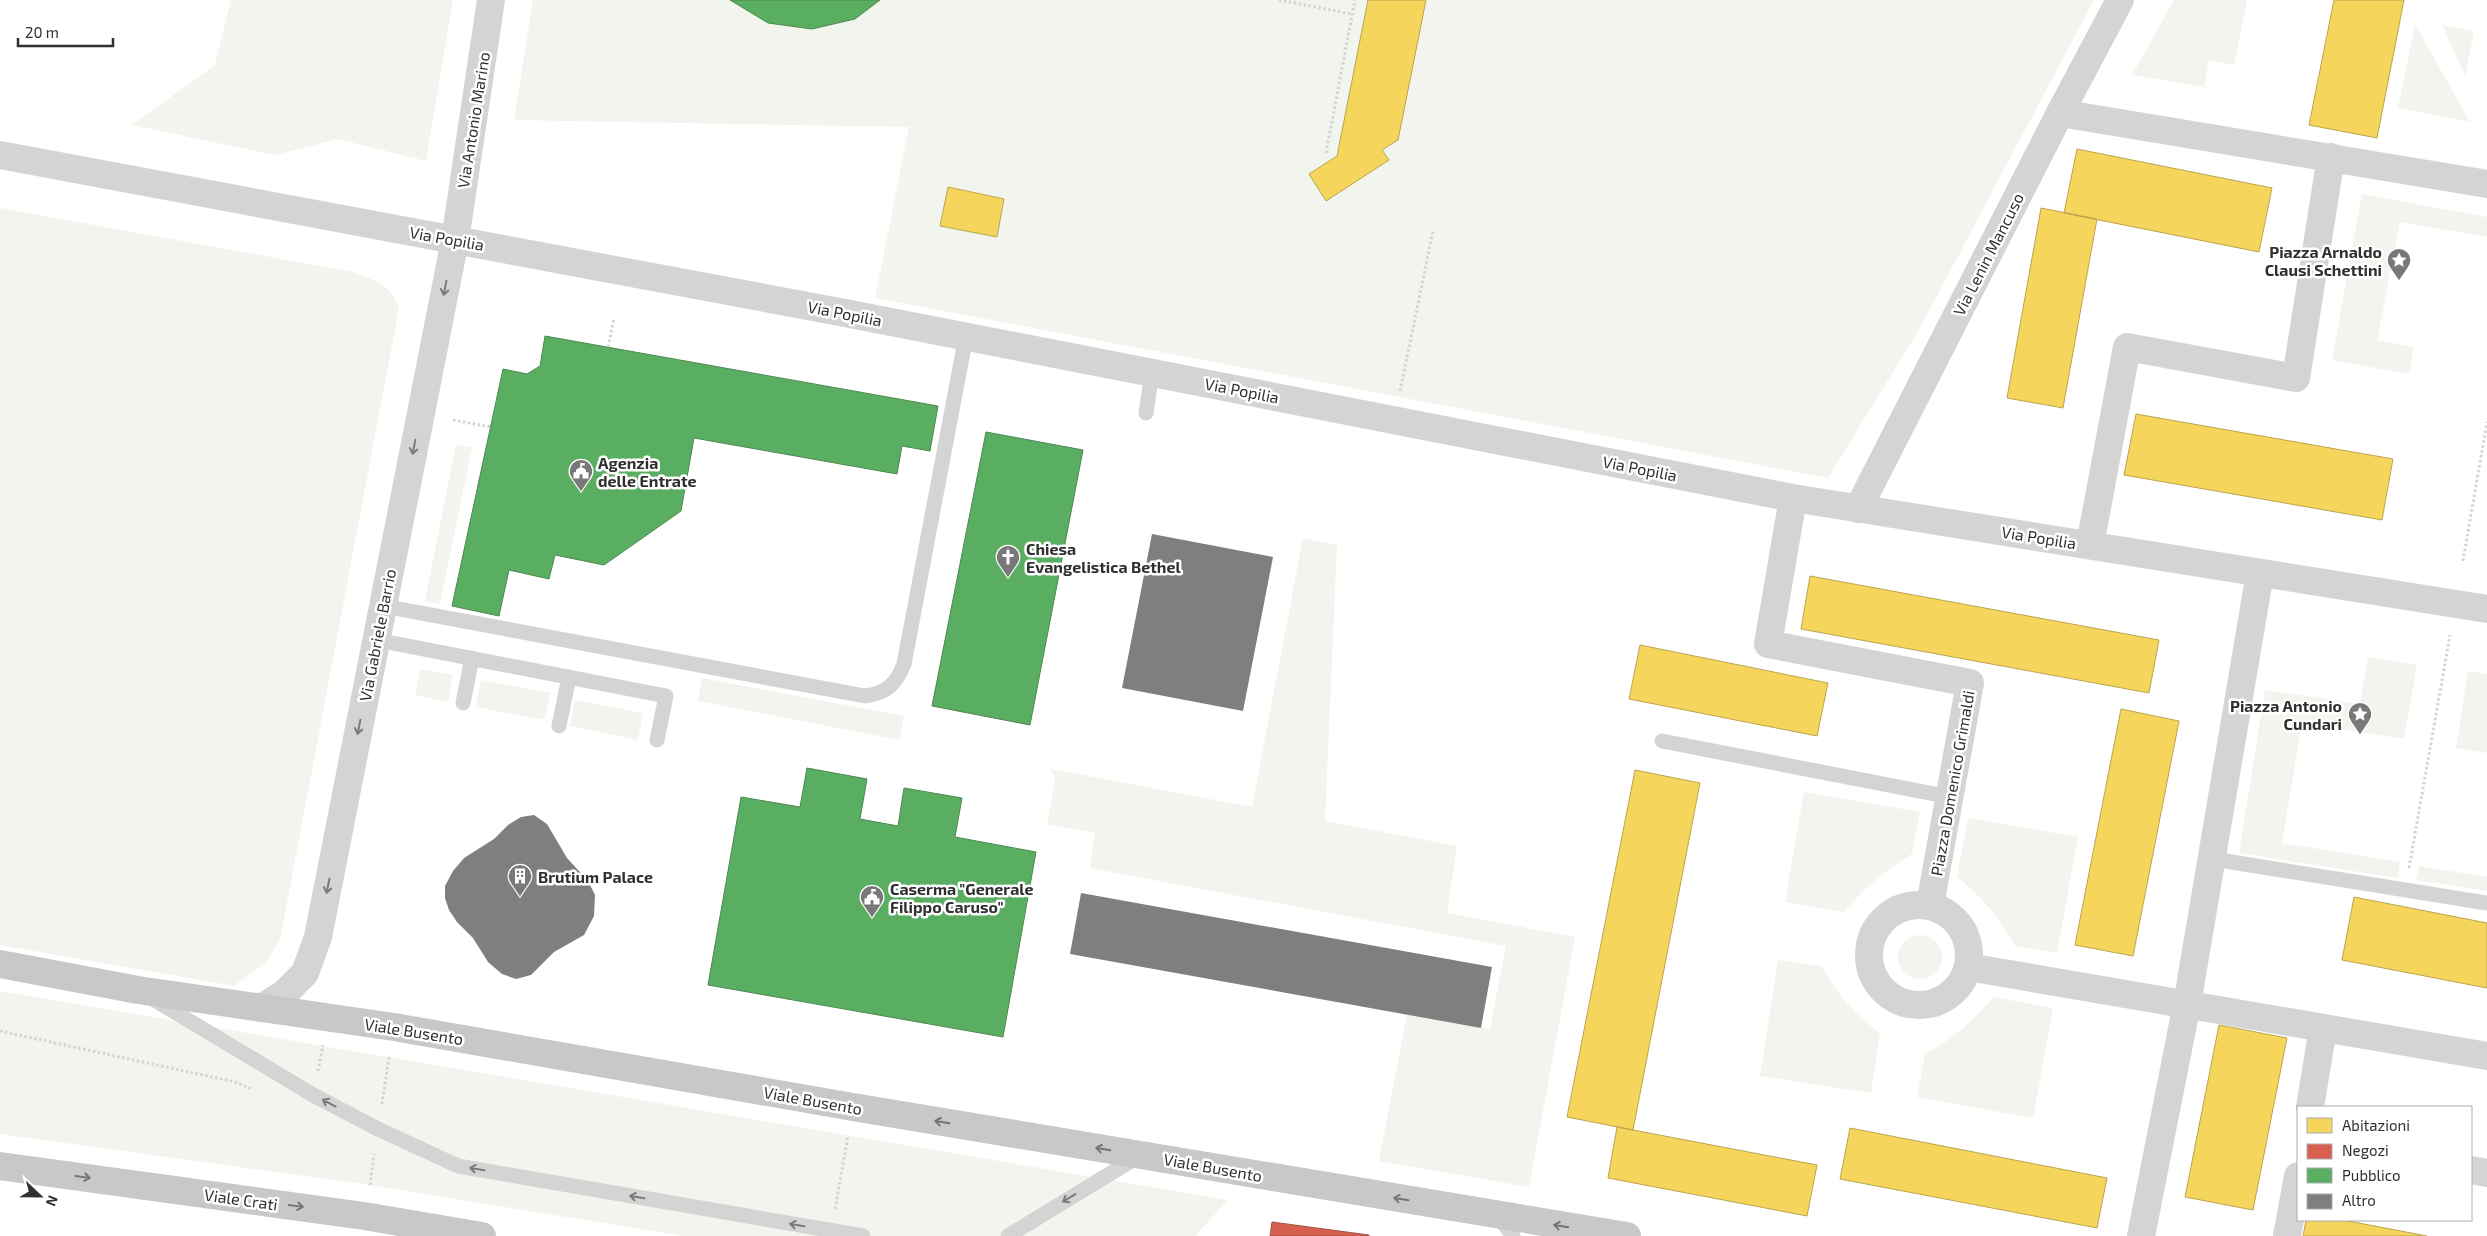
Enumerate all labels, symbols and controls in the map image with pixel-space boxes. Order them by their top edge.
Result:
scale bar [18,15,112,47]
text: 20 m [25,23,59,41]
street label: Via Antonio Marino [453,51,493,189]
street label: Via Lenin Mancuso [1949,189,2027,319]
street label: Via Popilia [408,222,486,254]
place label: Piazza Arnaldo Clausi Schettini [2265,242,2382,279]
place icon: Piazza Arnaldo Clausi Schettini [2386,247,2412,281]
one-way arrow [440,279,449,295]
street label: Via Popilia [806,296,884,330]
street label: Via Popilia [1203,373,1281,407]
one-way arrow [409,439,418,455]
street label: Via Popilia [1601,451,1679,485]
place label: Agenzia delle Entrate [598,453,696,490]
public building icon: Agenzia delle Entrate [568,458,594,492]
street label: Via Popilia [2000,522,2078,552]
place label: Chiesa Evangelistica Bethel [1026,539,1181,576]
church icon: Chiesa Evangelistica Bethel [995,544,1021,578]
street label: Via Gabriele Barrio [355,567,399,703]
street label: Piazza Domenico Grimaldi [1926,689,1978,877]
place label: Piazza Antonio Cundari [2230,696,2342,733]
place icon: Piazza Antonio Cundari [2347,701,2373,735]
one-way arrow [354,718,364,734]
building icon: Brutium Palace [507,863,533,897]
place label: Brutium Palace [538,867,653,886]
one-way arrow [323,878,332,894]
place label: Caserma "Generale Filippo Caruso" [890,879,1034,916]
public building icon: Caserma "Generale Filippo Caruso" [859,884,885,918]
street label: Viale Busento [363,1014,465,1048]
street label: Viale Busento [762,1082,864,1118]
one-way arrow [322,1098,337,1108]
legend [2297,1106,2472,1221]
one-way arrow [935,1116,951,1126]
text: Abitazioni [2342,1116,2410,1134]
text: Negozi [2342,1141,2389,1159]
one-way arrow [1095,1143,1111,1153]
street label: Viale Busento [1162,1149,1264,1185]
one-way arrow [470,1164,486,1174]
text: Pubblico [2342,1166,2400,1184]
north arrow [15,1171,65,1221]
one-way arrow [75,1172,91,1182]
street label: Viale Crati [203,1184,279,1214]
one-way arrow [630,1191,646,1201]
text: Altro [2342,1191,2376,1209]
text: N [43,1193,62,1209]
one-way arrow [1063,1194,1077,1204]
one-way arrow [1393,1194,1409,1204]
one-way arrow [288,1202,304,1212]
one-way arrow [790,1219,806,1229]
one-way arrow [1553,1220,1569,1230]

